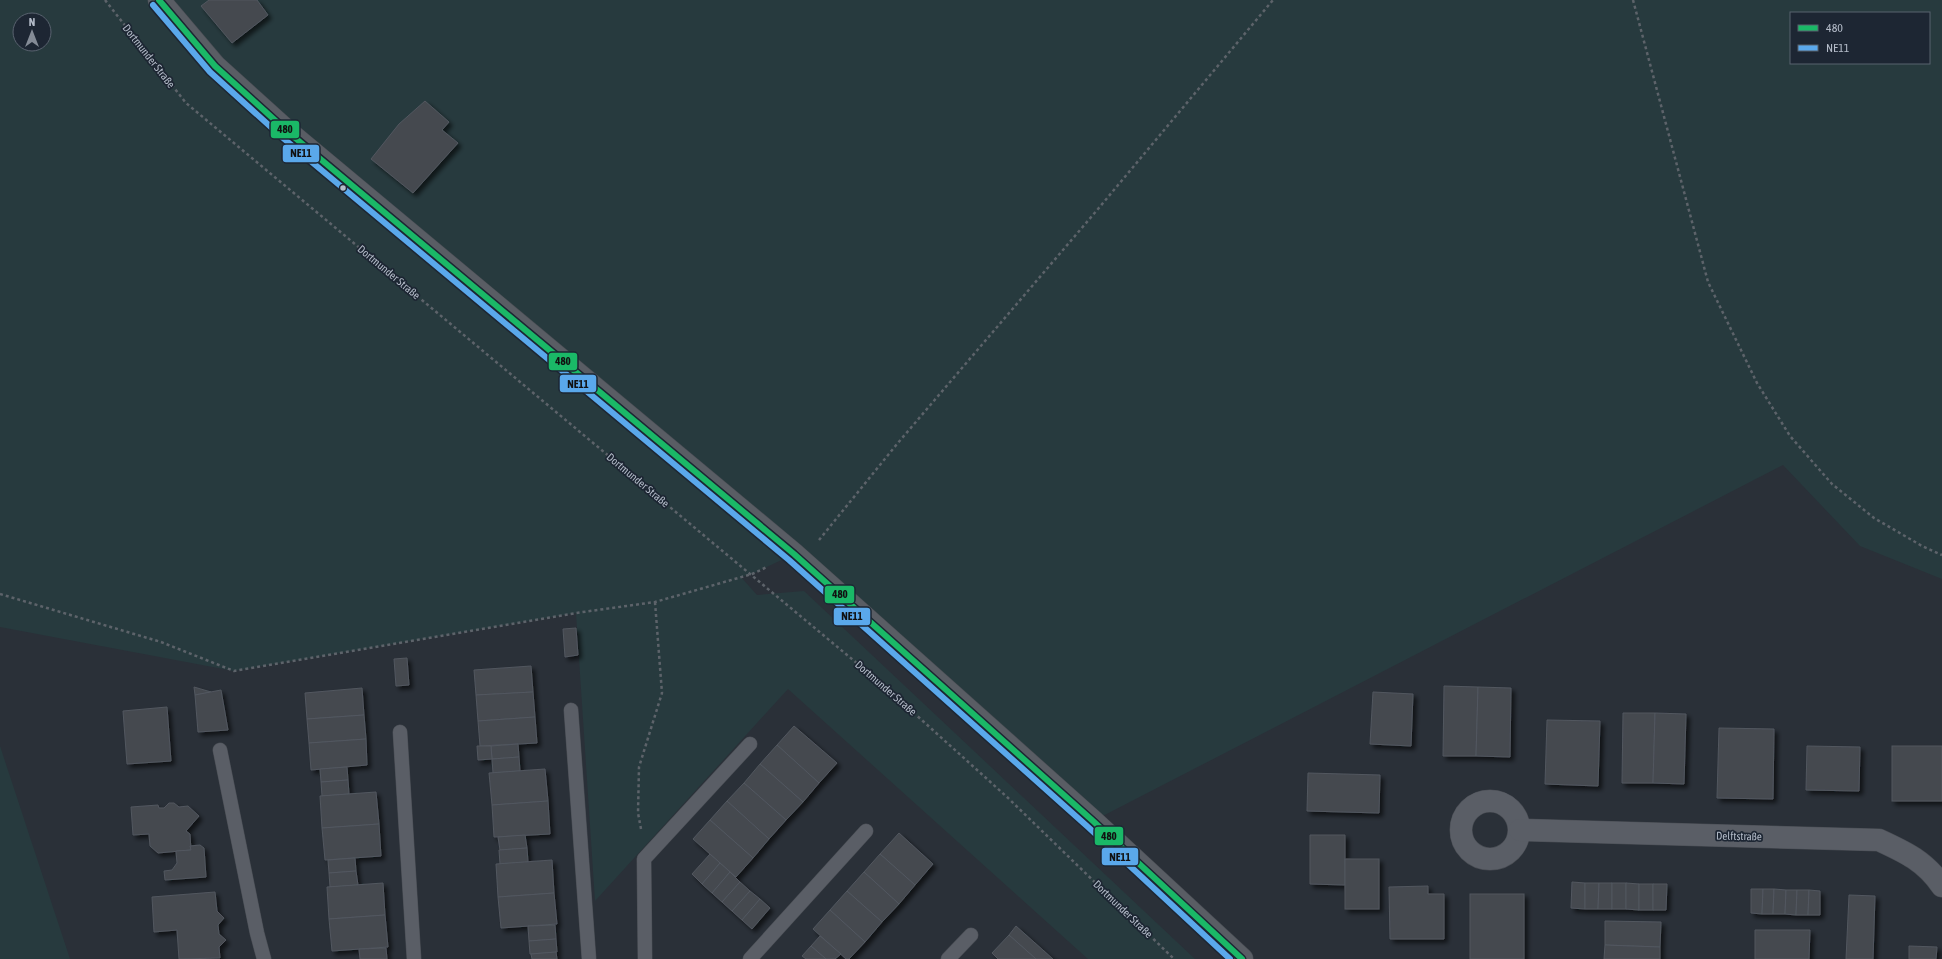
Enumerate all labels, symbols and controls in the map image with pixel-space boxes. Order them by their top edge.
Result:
north arrow [12,12,52,52]
legend [1790,12,1930,64]
text: N [29,16,35,28]
text: 480 [1826,21,1843,35]
street label: Dortmunder Straße [120,22,178,90]
text: NE11 [1826,41,1850,55]
line badge: 480 [270,120,300,139]
text: 480 [276,123,293,135]
line badge: NE11 [282,144,320,163]
text: NE11 [290,147,312,159]
unlabelled marker [338,183,348,193]
street label: Dortmunder Straße [356,243,422,301]
line badge: 480 [548,352,578,371]
text: 480 [554,355,571,367]
line badge: NE11 [559,374,597,393]
text: NE11 [567,378,589,390]
street label: Dortmunder Straße [605,451,671,509]
line badge: 480 [824,585,855,604]
text: 480 [831,588,848,600]
line badge: NE11 [833,607,871,626]
text: NE11 [841,610,863,622]
street label: Dortmunder Straße [853,658,919,718]
line badge: 480 [1094,826,1124,846]
text: 480 [1100,830,1117,842]
street label: Delftstraße [1716,830,1762,842]
line badge: NE11 [1101,847,1139,866]
text: NE11 [1109,851,1131,863]
street label: Dortmunder Straße [1091,878,1155,940]

